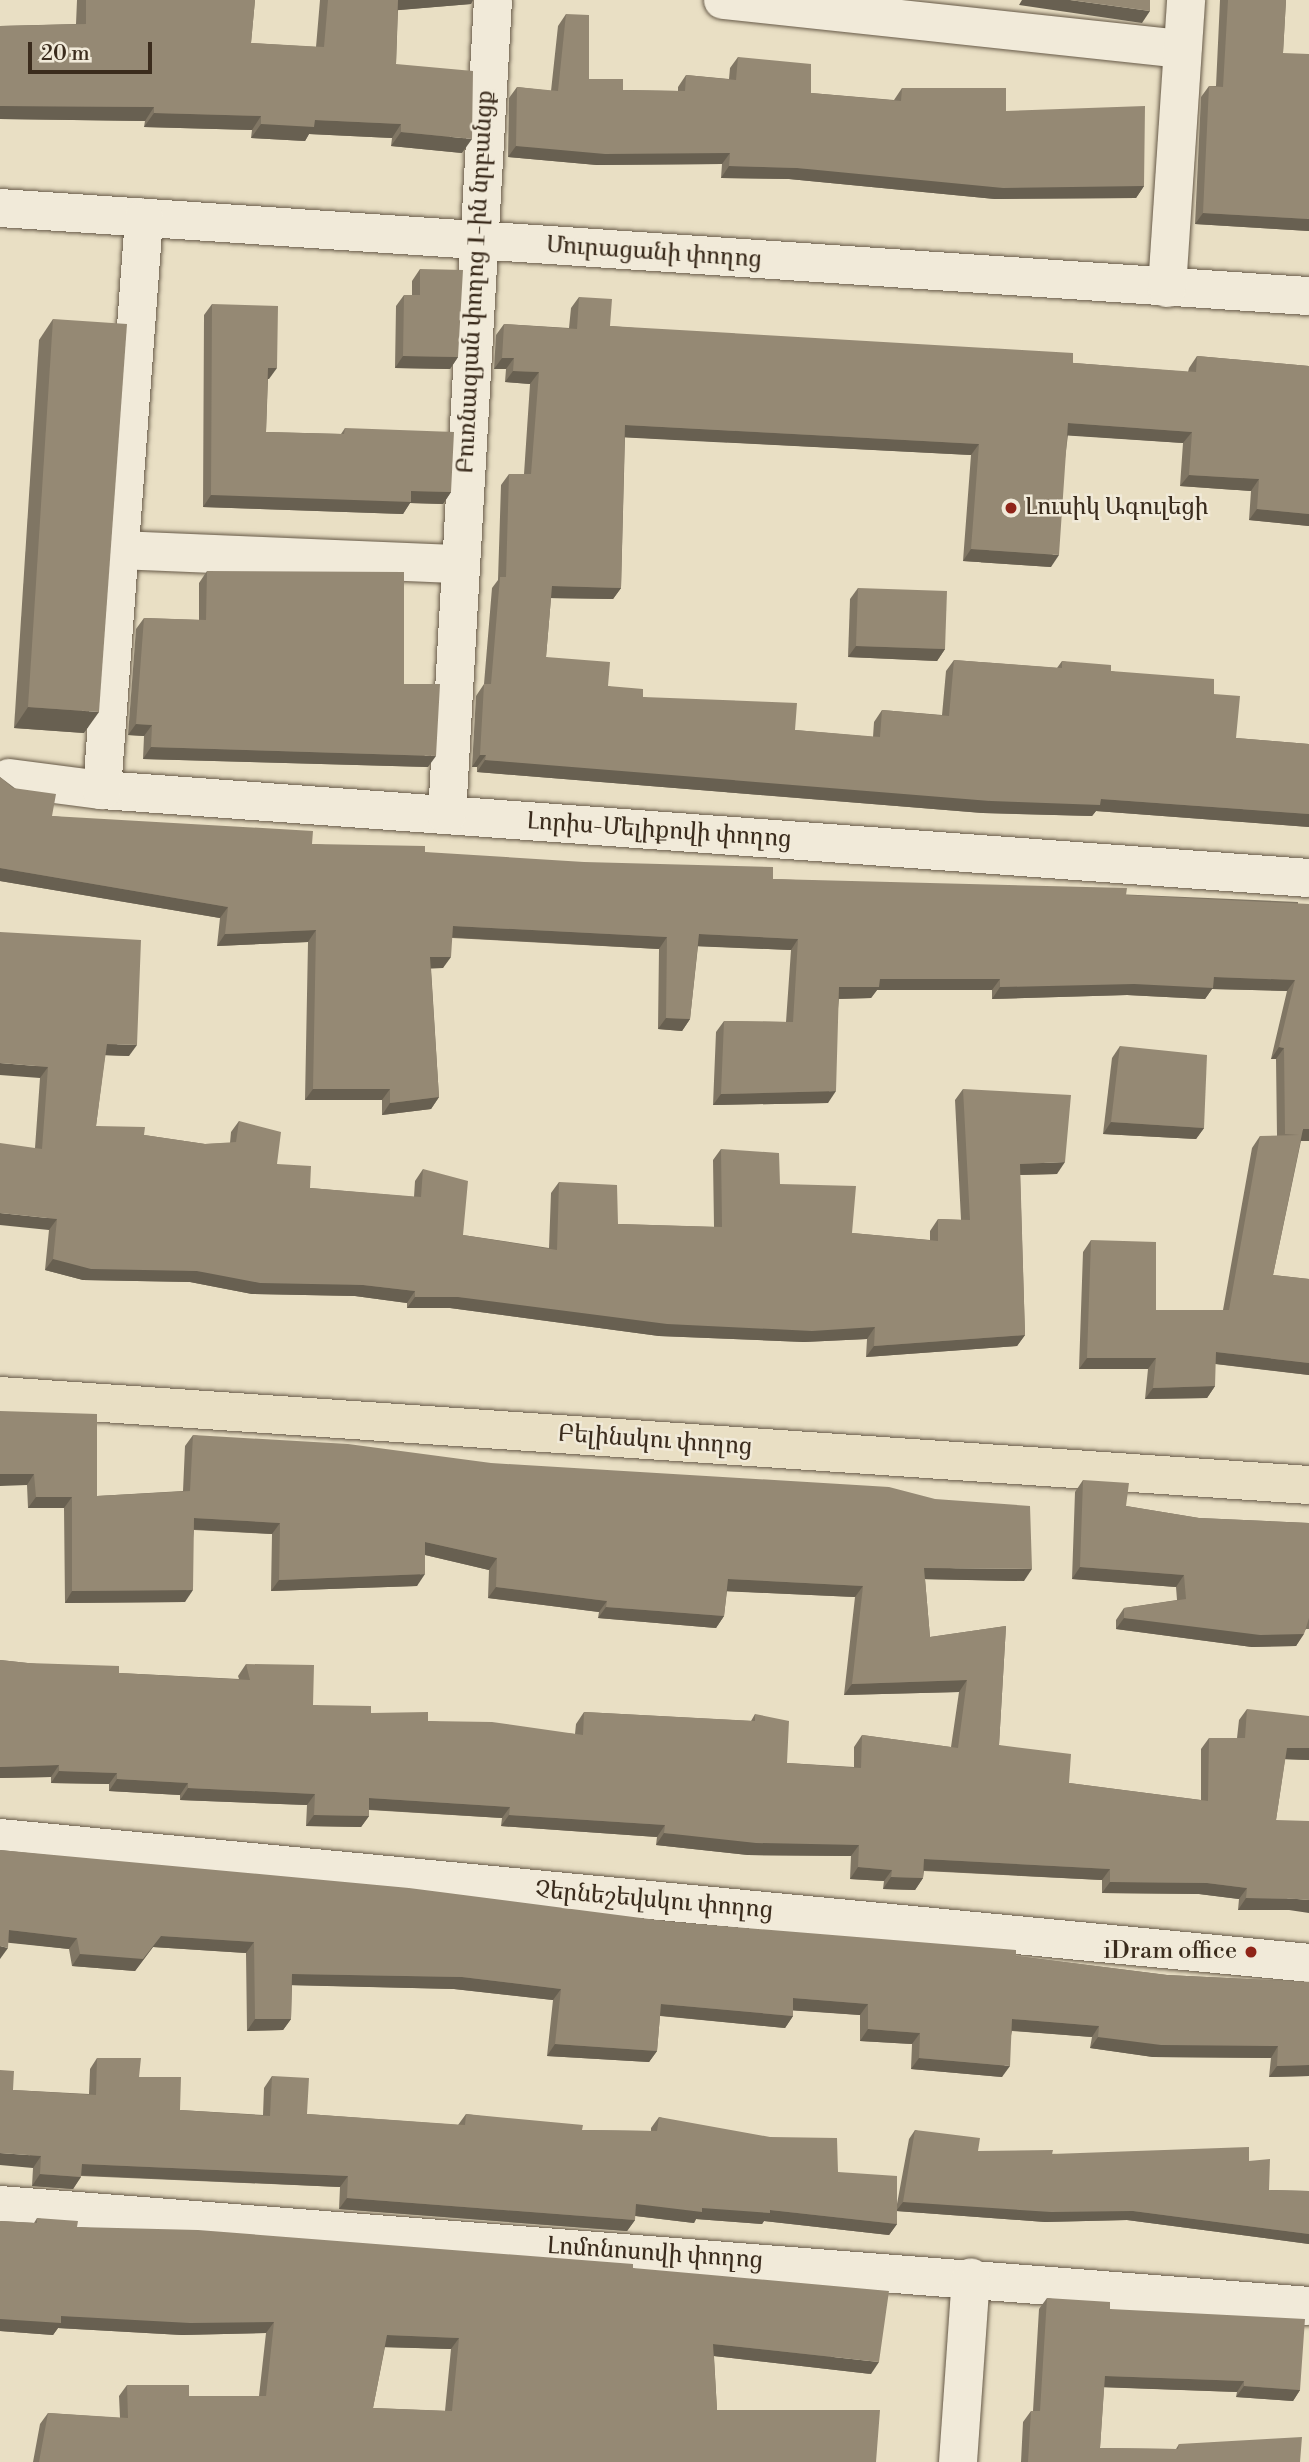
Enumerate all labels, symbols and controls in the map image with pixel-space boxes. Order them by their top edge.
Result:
scale bar [32,28,156,72]
text: 20 m [41,41,90,67]
street label: Բուռնազյան փողոց 1-ին նրբանցք [452,89,500,475]
street label: Մուրացանի փողոց [545,231,763,275]
place label: Լուսիկ Ագուլեցի [1025,494,1208,522]
marker: Լուսիկ Ագուլեցի [1003,500,1019,516]
street label: Լորիս-Մելիքովի փողոց [526,807,792,855]
street label: Բելինսկու փողոց [557,1420,753,1462]
street label: Չերնեշեվսկու փողոց [534,1876,774,1926]
place label: iDram office [1103,1938,1237,1966]
marker: iDram office [1243,1944,1259,1960]
street label: Լոմոնոսովի փողոց [546,2232,764,2276]

